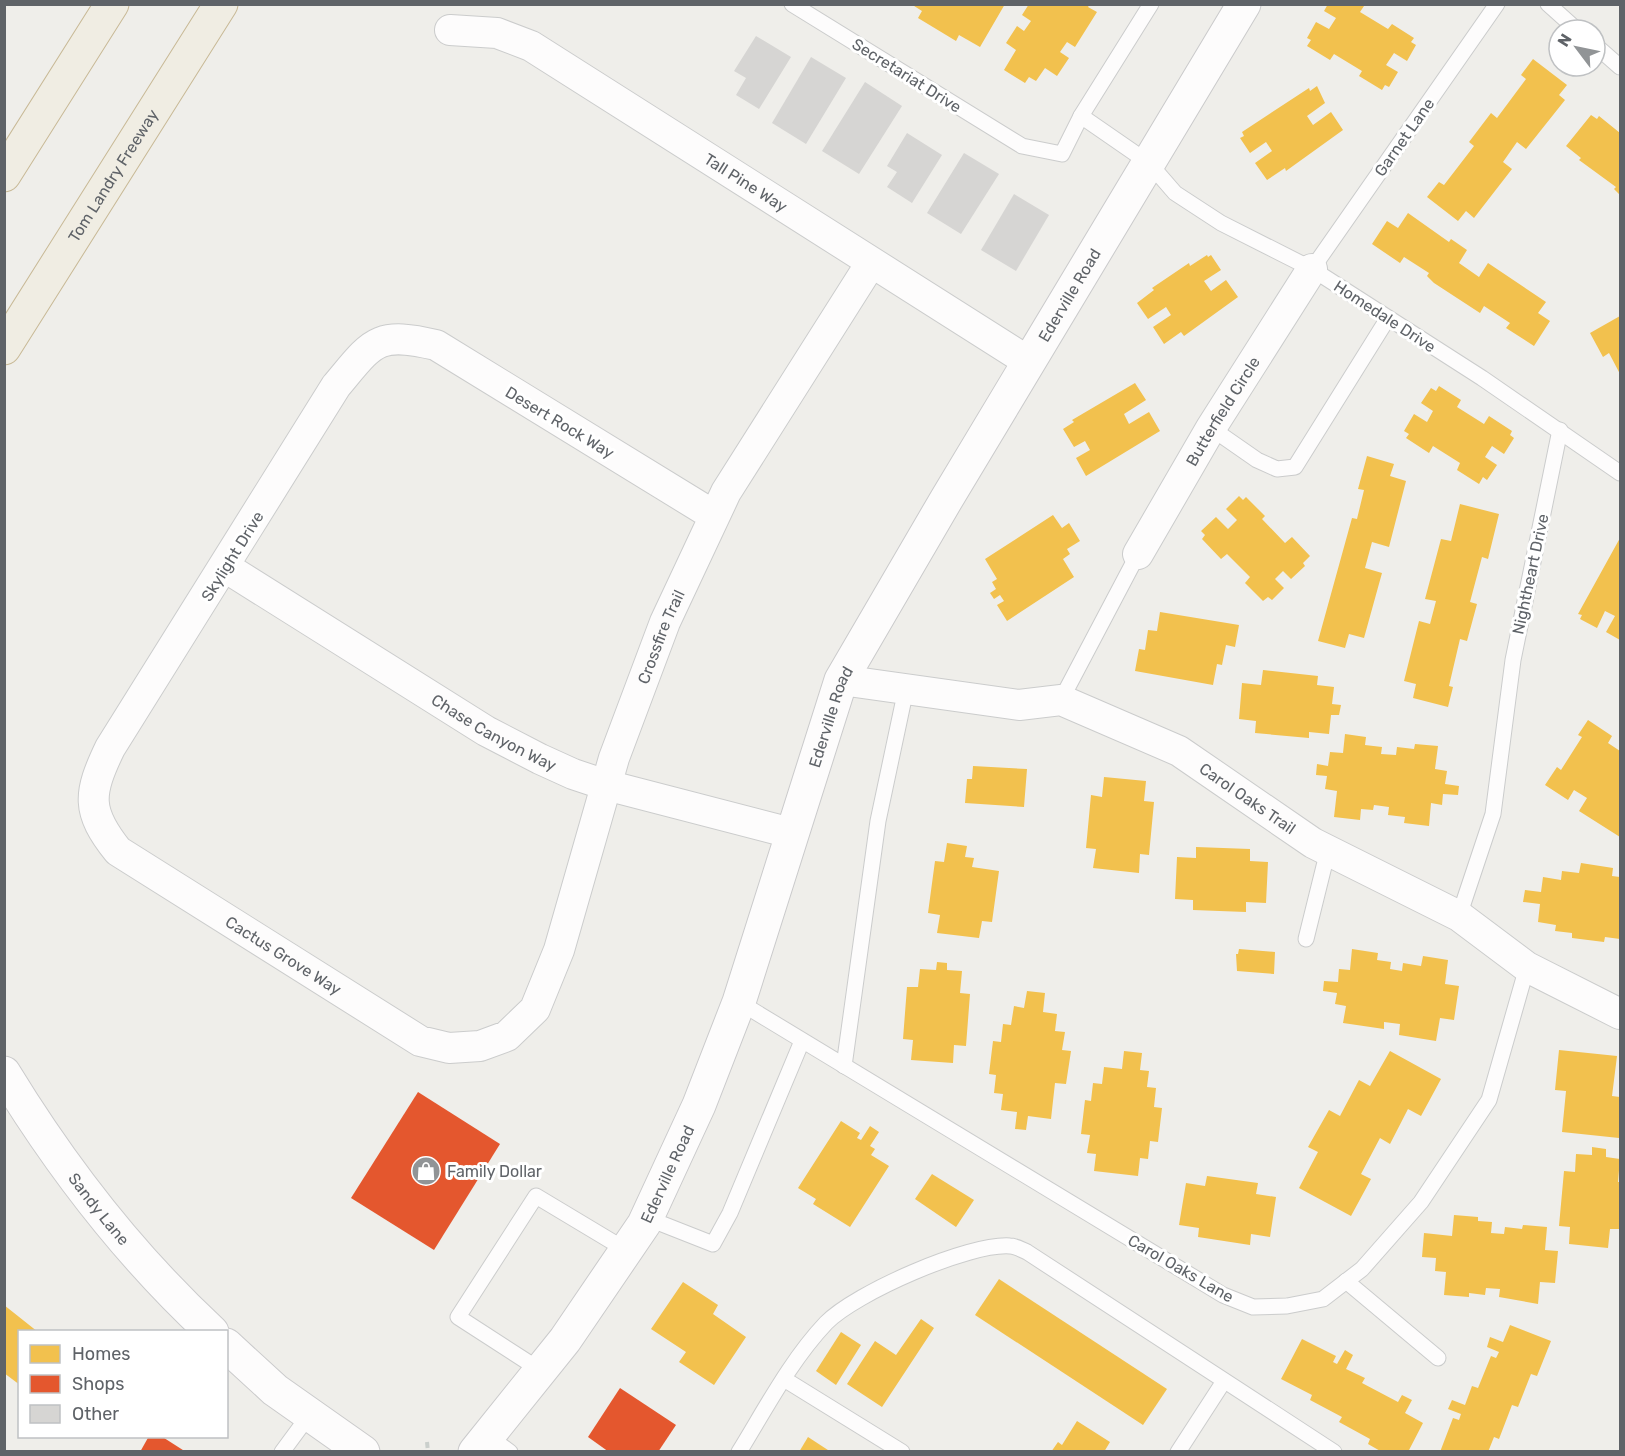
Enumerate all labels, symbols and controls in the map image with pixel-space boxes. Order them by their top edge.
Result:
north arrow [1547,18,1607,78]
text: N [1554,30,1576,50]
street label: Secretariat Drive [849,34,965,117]
street label: Garnet Lane [1371,95,1438,180]
street label: Tom Landry Freeway [64,106,162,246]
street label: Tall Pine Way [701,149,791,216]
street label: Ederville Road [1034,245,1105,345]
street label: Homedale Drive [1330,276,1439,356]
street label: Butterfield Circle [1182,353,1264,470]
street label: Desert Rock Way [502,382,618,462]
street label: Skylight Drive [197,508,268,605]
street label: Nightheart Drive [1508,512,1553,636]
street label: Crossfire Trail [634,587,689,687]
street label: Ederville Road [805,663,857,770]
street label: Chase Canyon Way [428,690,559,775]
street label: Carol Oaks Trail [1196,759,1299,838]
street label: Cactus Grove Way [222,912,345,999]
street label: Ederville Road [637,1122,698,1226]
shop icon: Family Dollar [410,1155,442,1187]
place label: Family Dollar [447,1162,542,1181]
street label: Sandy Lane [64,1169,133,1249]
street label: Carol Oaks Lane [1125,1231,1237,1306]
legend [18,1330,228,1438]
text: Homes [72,1343,130,1365]
text: Shops [72,1373,124,1395]
text: Other [72,1403,119,1425]

